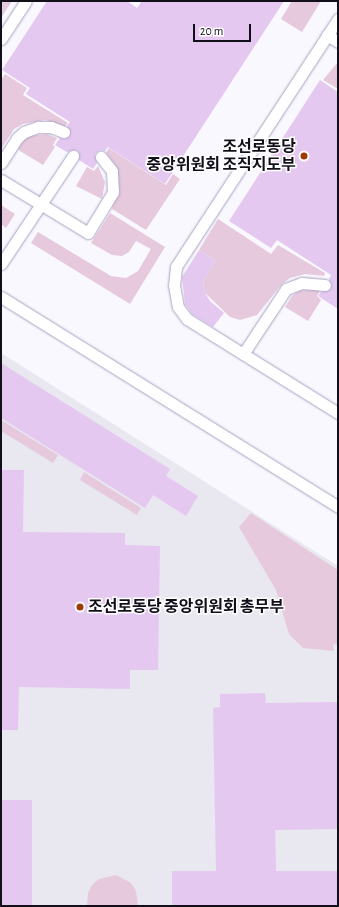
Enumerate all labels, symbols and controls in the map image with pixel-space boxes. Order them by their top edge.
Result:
scale bar [195,16,253,42]
text: 20 m [200,25,223,37]
place label: 조선로동당 중앙위원회 조직지도부 [146,137,296,175]
marker: 조선로동당 중앙위원회 조직지도부 [299,151,309,161]
place label: 조선로동당 중앙위원회 총무부 [88,597,284,617]
marker: 조선로동당 중앙위원회 총무부 [75,602,85,612]

